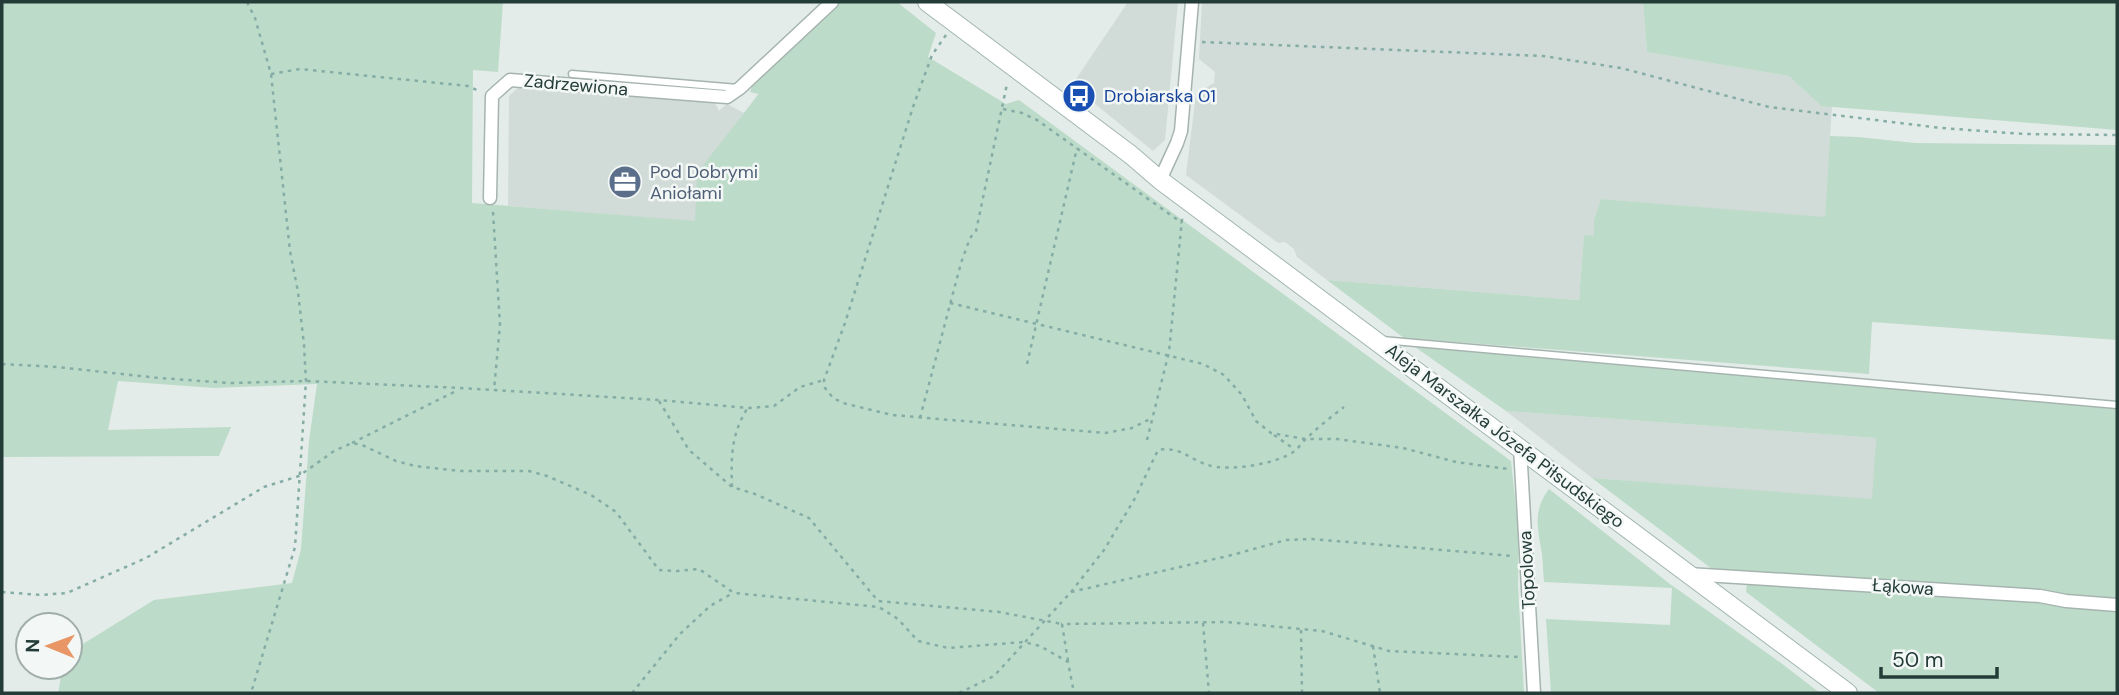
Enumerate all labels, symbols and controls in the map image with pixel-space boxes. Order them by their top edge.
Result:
street label: Zadrzewiona [523,68,629,102]
bus stop icon: Drobiarska 01 [1060,77,1098,115]
place label: Drobiarska 01 [1104,84,1216,108]
place label: Pod Dobrymi Aniołami [650,160,758,205]
office icon: Pod Dobrymi Aniołami [606,163,644,201]
street label: Aleja Marszałka Józefa Piłsudskiego [1381,338,1629,534]
street label: Topolowa [1513,530,1541,610]
street label: Łąkowa [1871,573,1935,601]
north arrow [14,611,84,681]
scale bar [1881,636,1996,680]
text: N [20,639,45,653]
text: 50 m [1892,646,1943,674]

